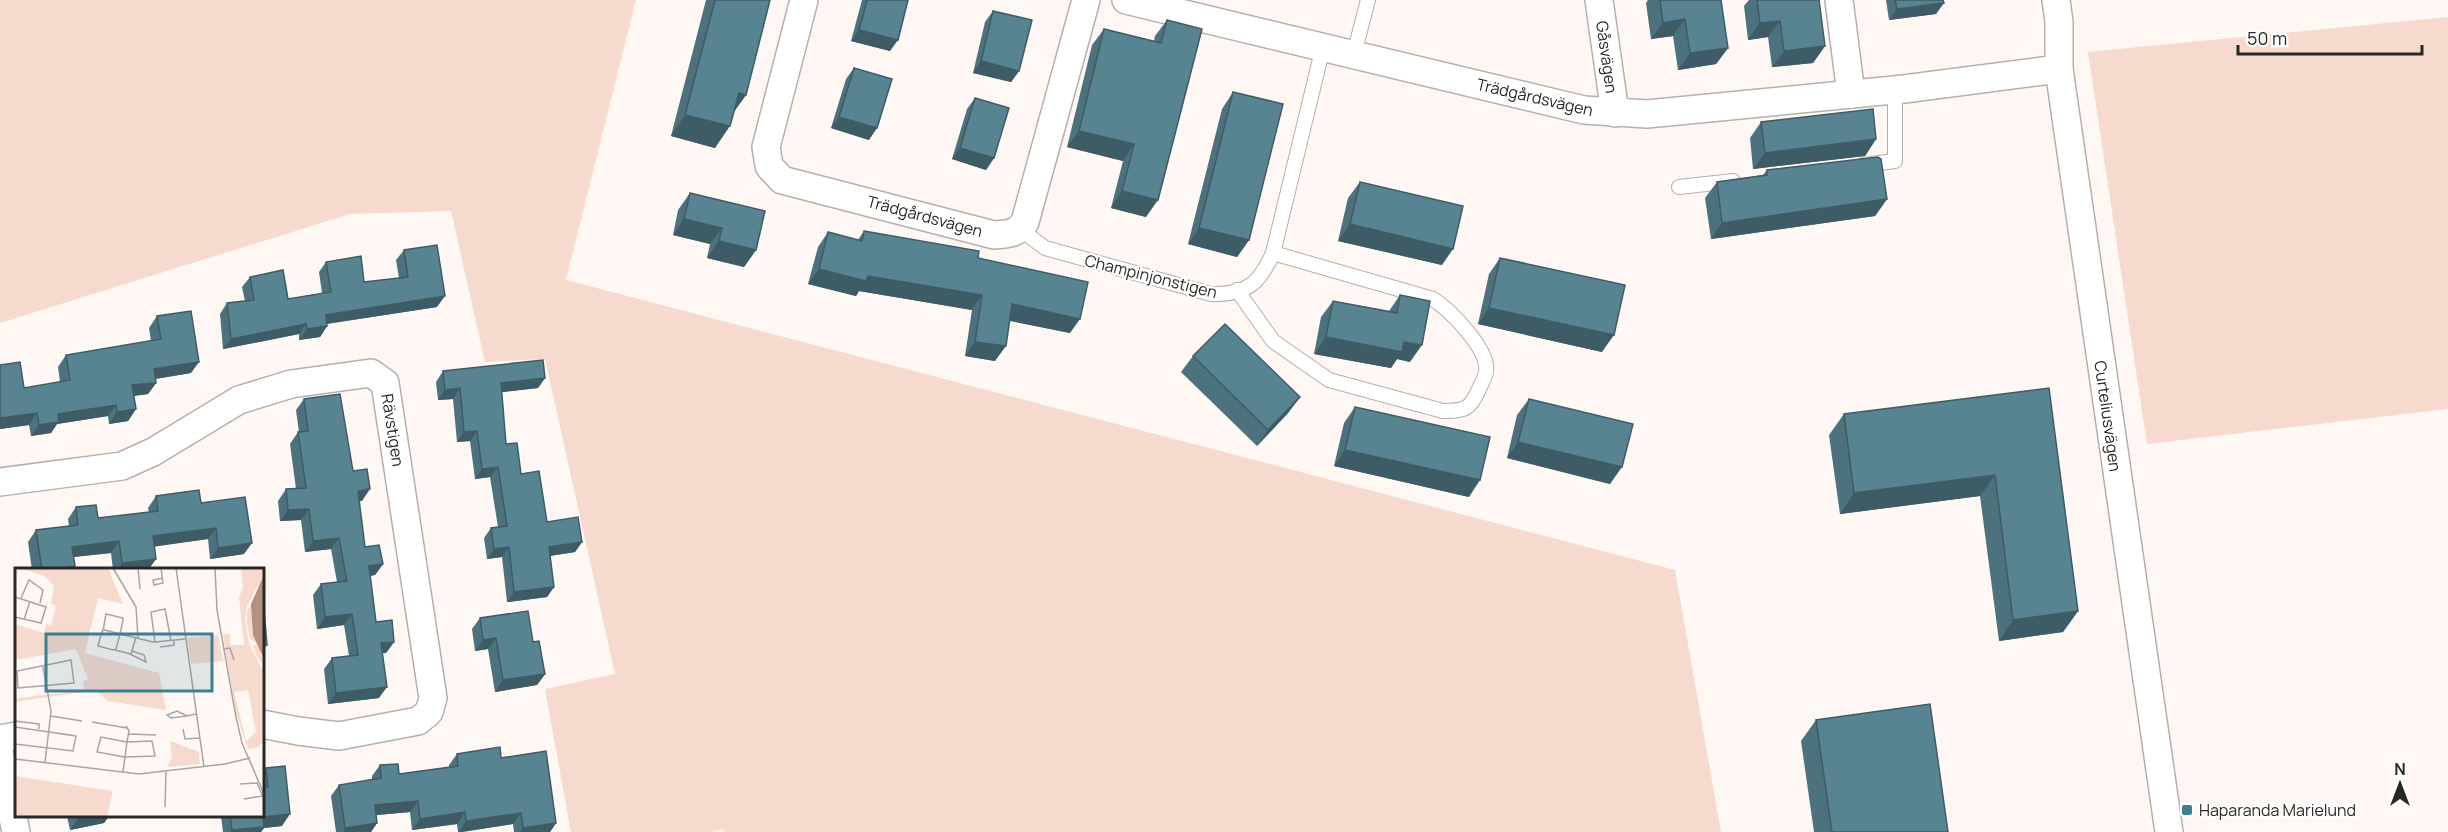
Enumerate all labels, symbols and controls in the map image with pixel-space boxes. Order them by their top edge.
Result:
scale bar [2238,18,2422,56]
street label: Gåsvägen [1591,19,1623,95]
text: 50 m [2247,26,2287,50]
street label: Trädgårdsvägen [1475,73,1595,121]
street label: Trädgårdsvägen [865,190,985,242]
street label: Champinjonstigen [1082,249,1220,303]
street label: Curteliusvägen [2089,359,2127,473]
street label: Rävstigen [376,392,410,468]
inset map [15,568,264,817]
north arrow [2370,754,2430,814]
text: N [2394,758,2406,780]
place label: Haparanda Marielund [2199,799,2356,821]
marker: Haparanda Marielund [2180,803,2194,817]

